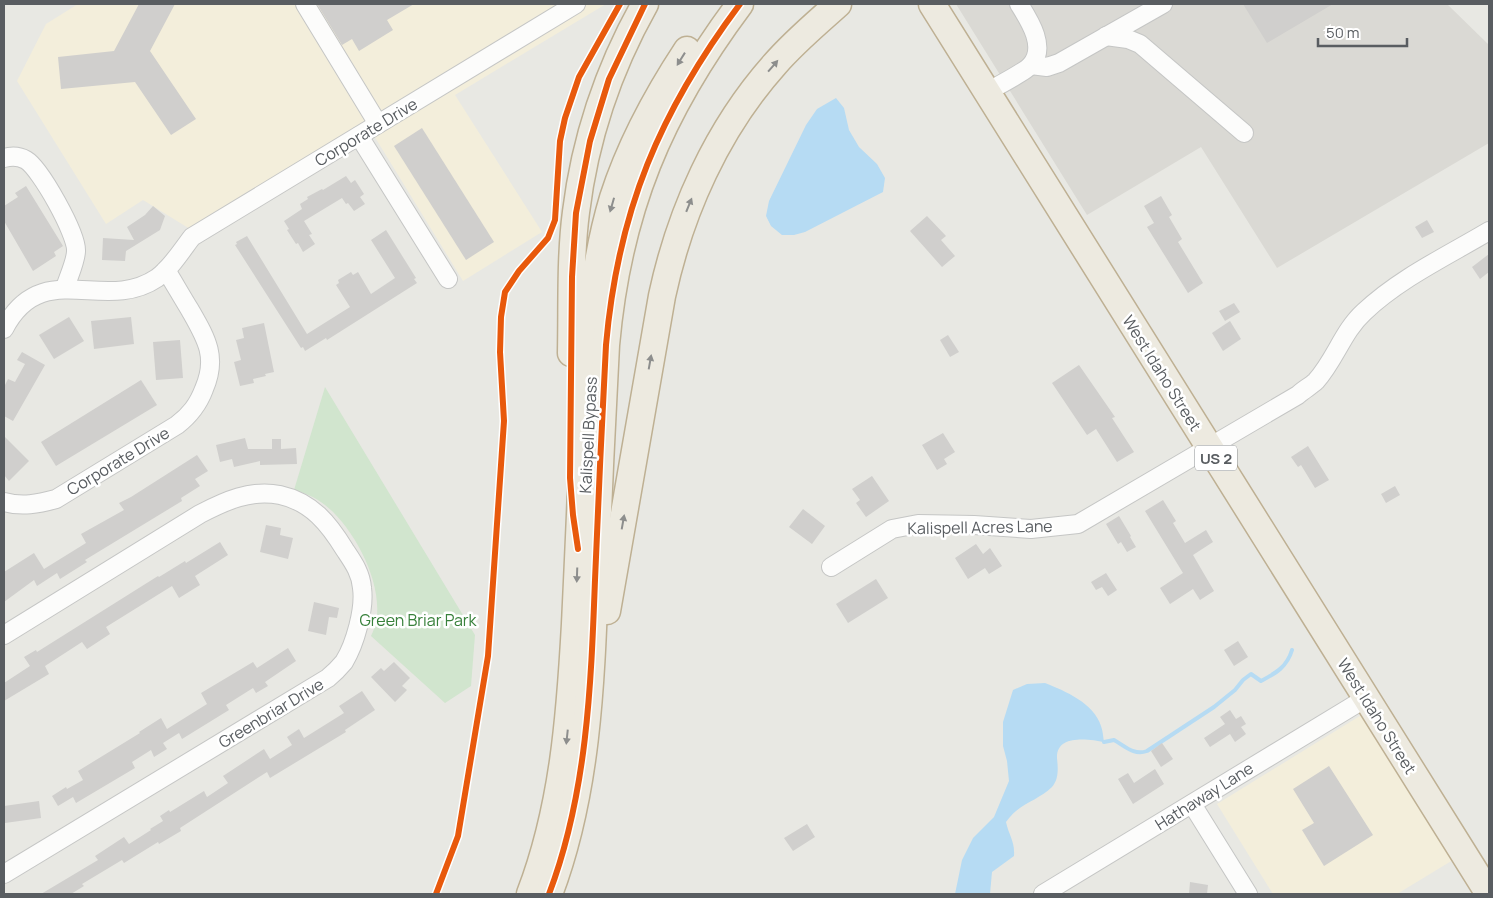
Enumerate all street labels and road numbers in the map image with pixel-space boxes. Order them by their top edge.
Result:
street label: Corporate Drive [311,93,421,171]
street label: West Idaho Street [1118,311,1206,435]
street label: Kalispell Bypass [574,376,602,494]
street label: Corporate Drive [63,422,173,500]
road number: US 2 [1195,446,1237,470]
street label: Kalispell Acres Lane [907,515,1053,539]
street label: West Idaho Street [1333,654,1421,778]
street label: Greenbriar Drive [214,673,328,753]
street label: Hathaway Lane [1151,757,1257,835]

